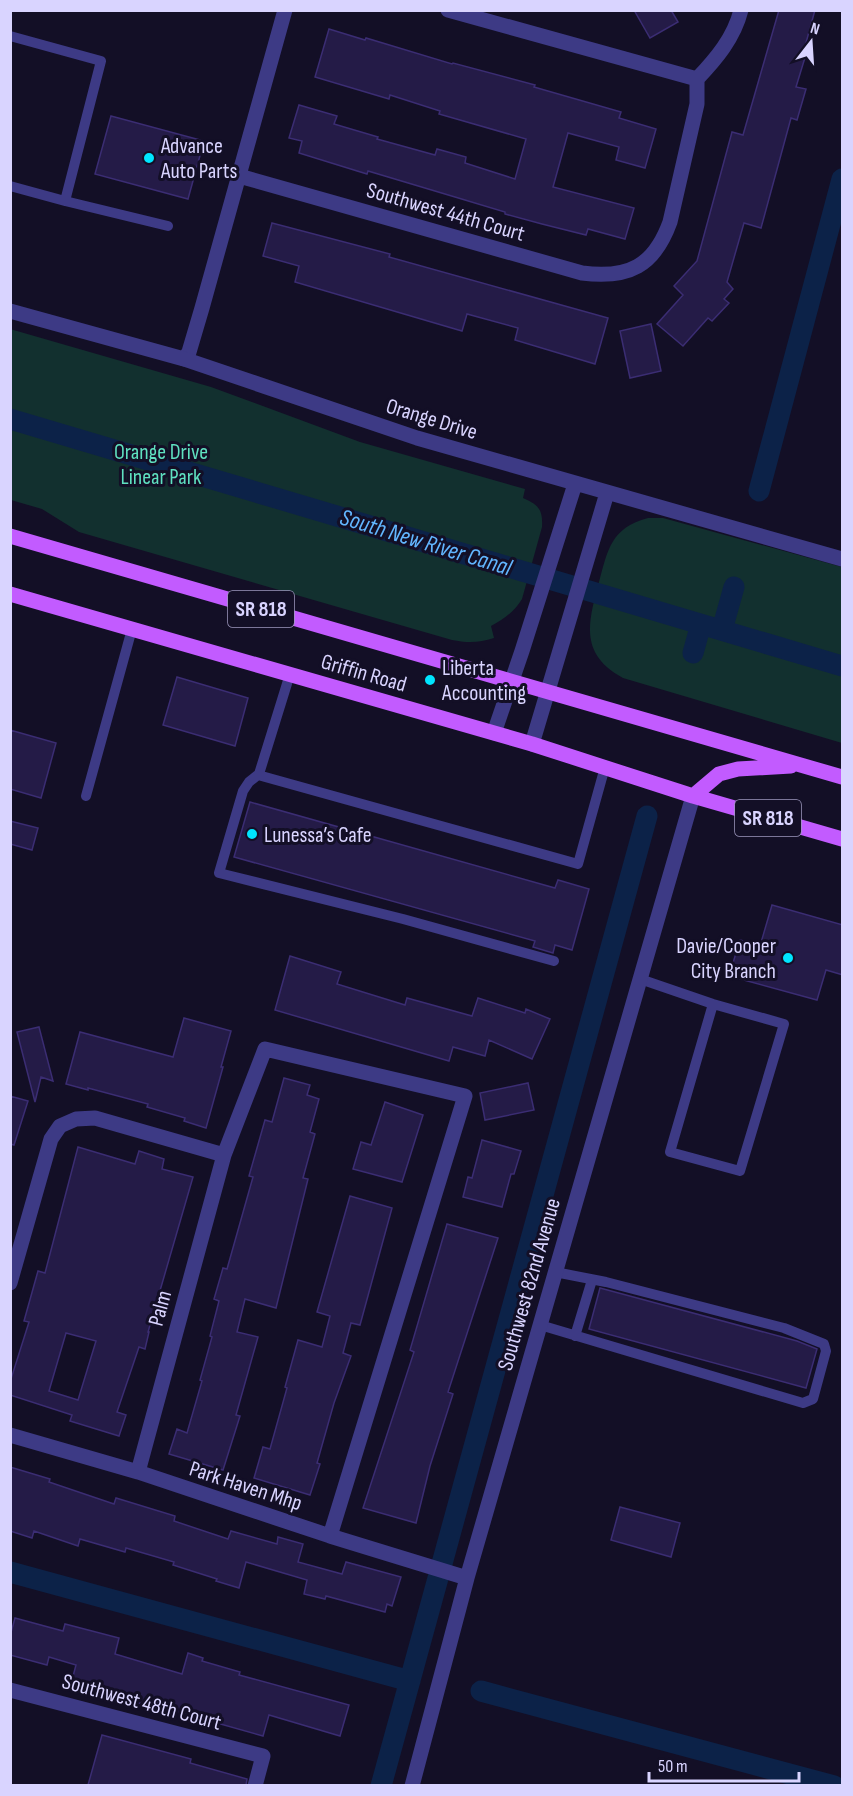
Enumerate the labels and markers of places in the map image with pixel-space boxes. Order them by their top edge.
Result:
place label: Advance Auto Parts [160,133,237,185]
marker: Advance Auto Parts [142,151,156,165]
place label: Liberta Accounting [441,655,526,707]
marker: Liberta Accounting [423,673,437,687]
place label: Lunessa’s Cafe [264,822,372,849]
marker: Lunessa’s Cafe [245,827,259,841]
place label: Davie/Cooper City Branch [676,933,776,985]
marker: Davie/Cooper City Branch [781,951,795,965]

